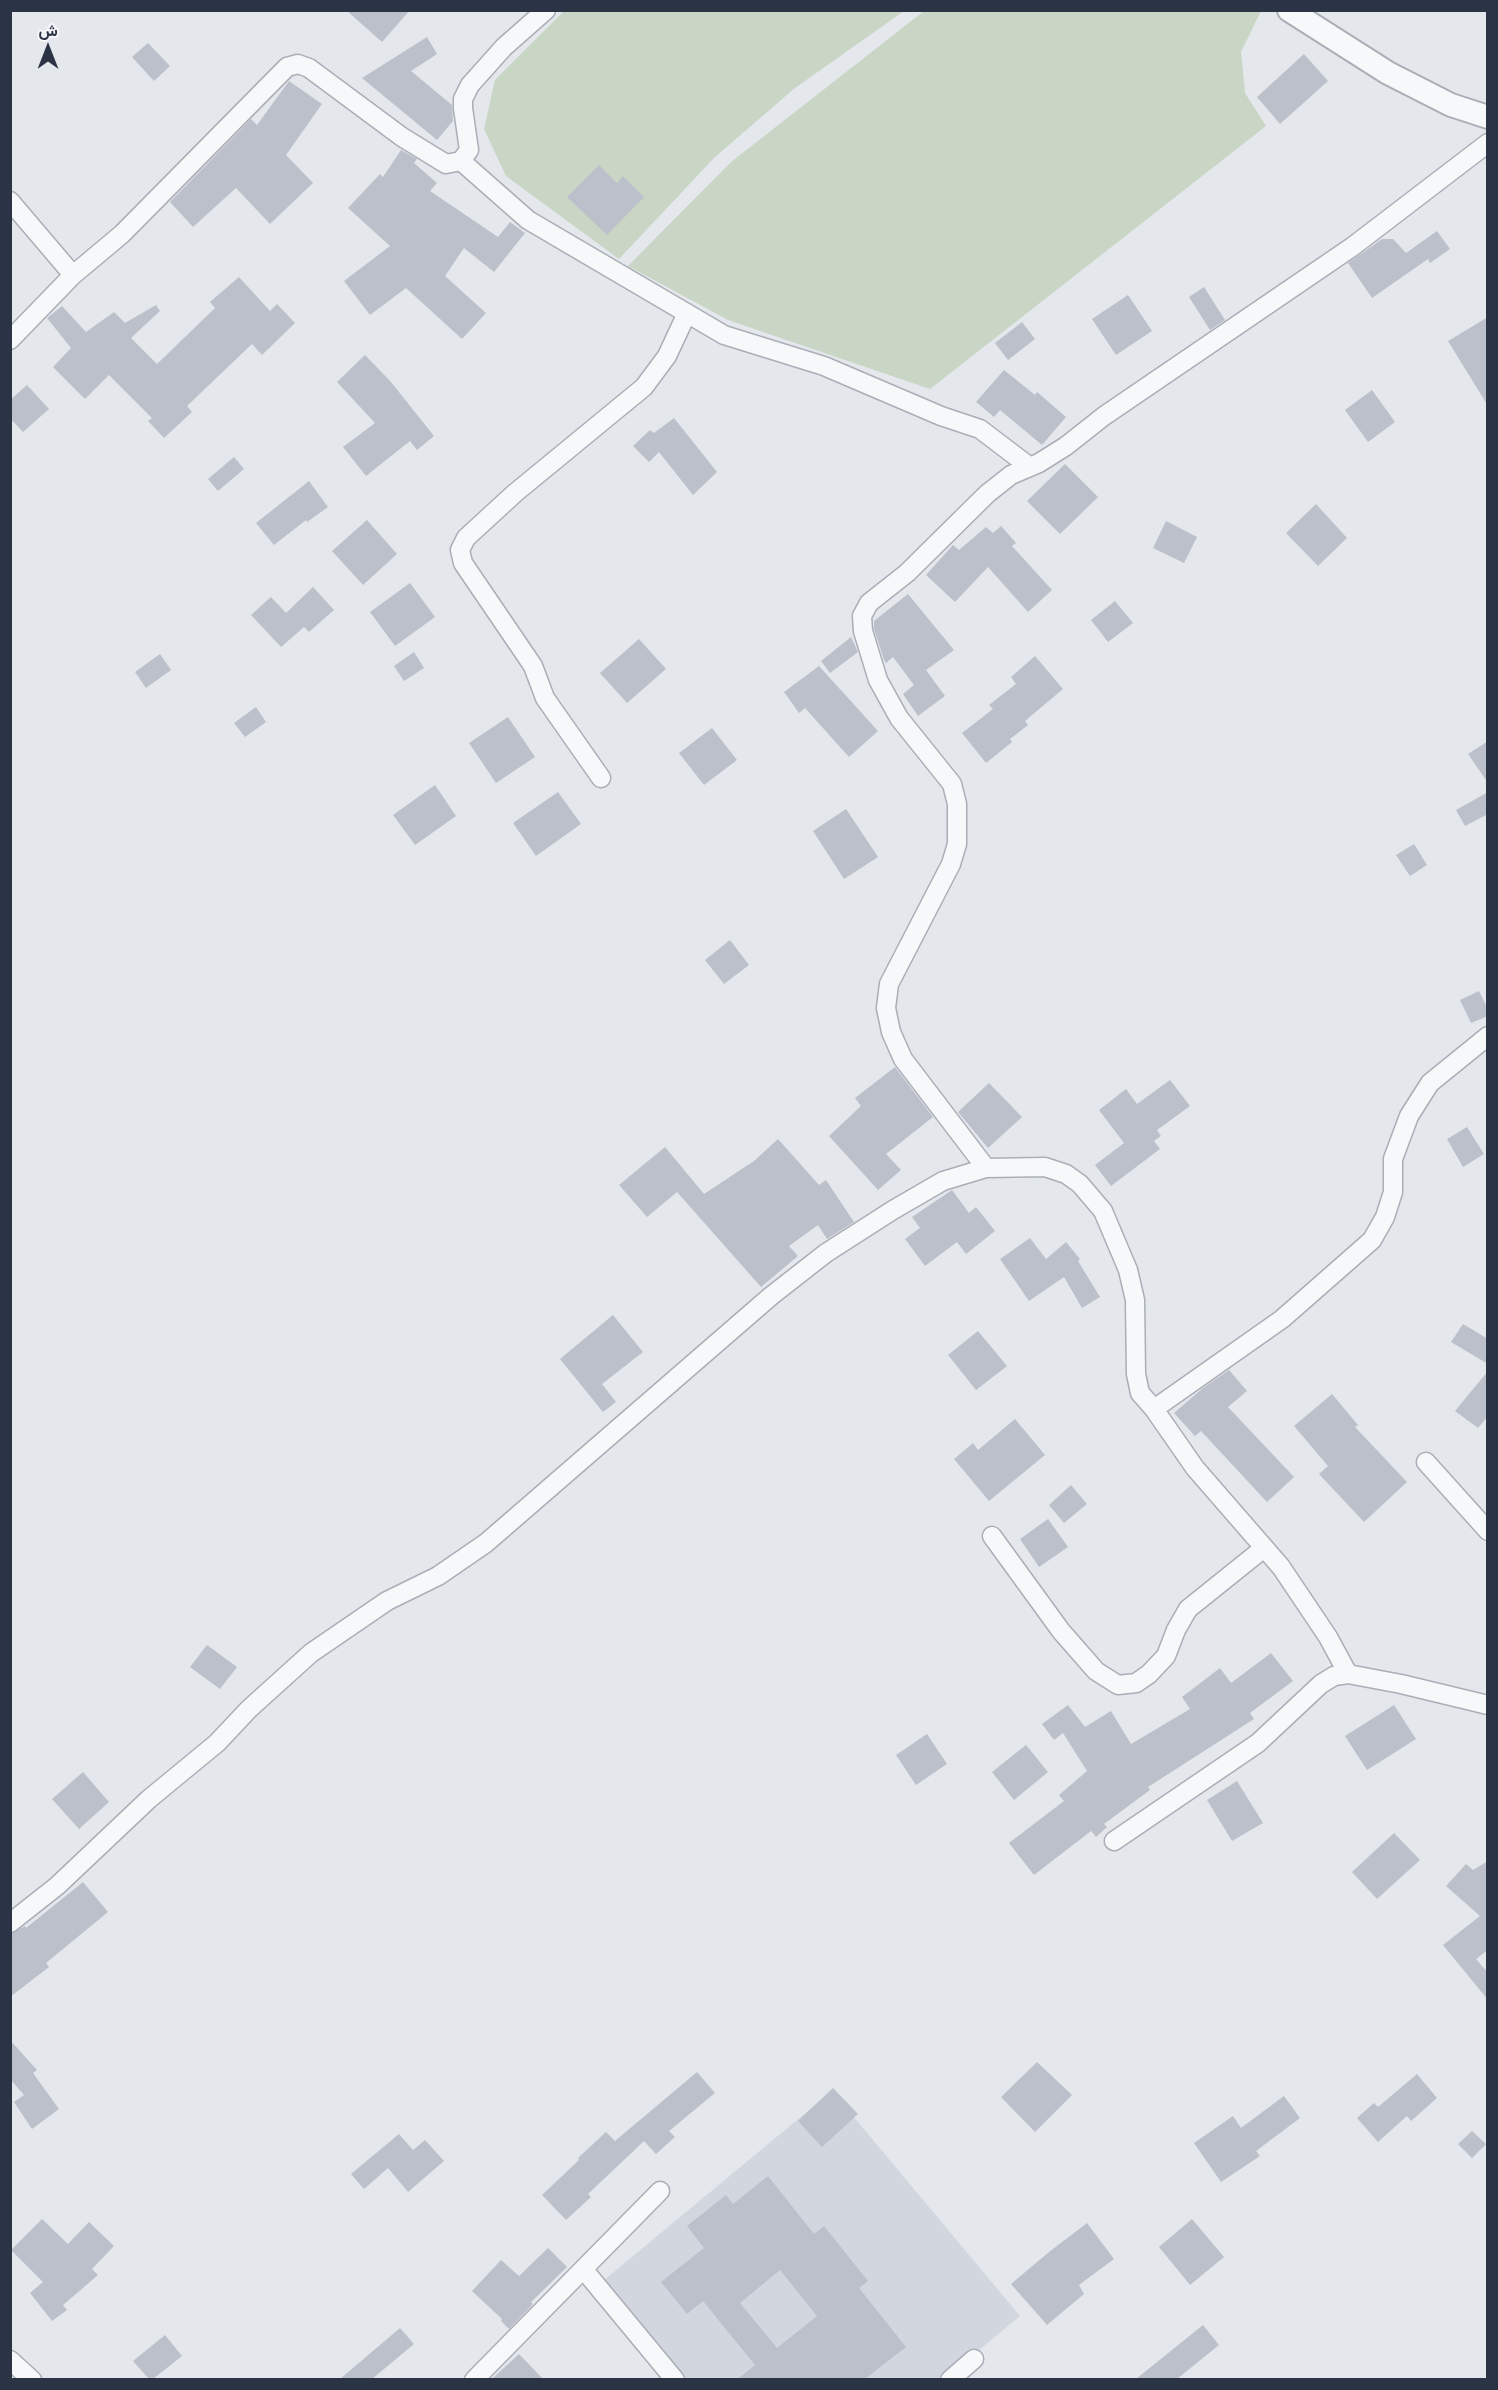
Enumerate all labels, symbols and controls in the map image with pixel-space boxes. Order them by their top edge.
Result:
north arrow [18,18,78,78]
text: ش [38,20,58,39]

